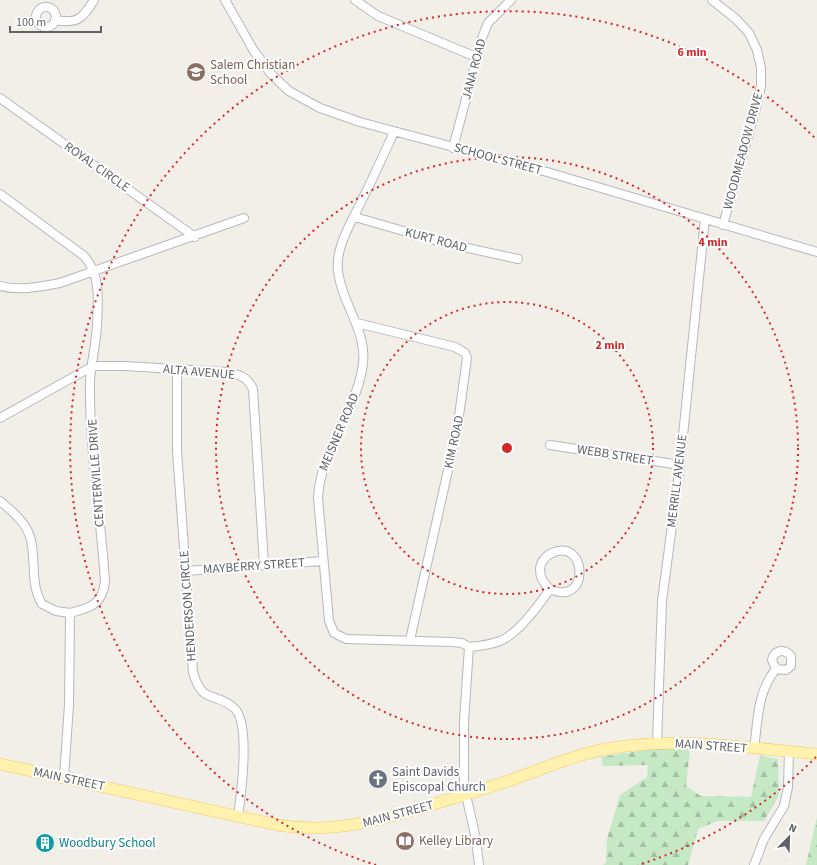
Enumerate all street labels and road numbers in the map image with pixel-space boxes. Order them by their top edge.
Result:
street label: JANA ROAD [457,37,491,101]
street label: WOODMEADOW DRIVE [719,90,767,212]
street label: ROYAL CIRCLE [60,138,134,196]
street label: SCHOOL STREET [452,139,544,179]
street label: KURT ROAD [403,223,469,257]
street label: ALTA AVENUE [162,360,236,384]
street label: MEISNER ROAD [315,390,363,474]
street label: KIM ROAD [440,414,468,470]
street label: CENTERVILLE DRIVE [83,418,109,528]
street label: MERRILL AVENUE [662,433,692,529]
street label: WEBB STREET [576,440,654,470]
street label: HENDERSON CIRCLE [175,550,201,662]
street label: MAYBERRY STREET [202,553,306,579]
street label: MAIN STREET [674,734,748,758]
street label: MAIN STREET [32,763,106,795]
street label: MAIN STREET [361,796,435,832]

